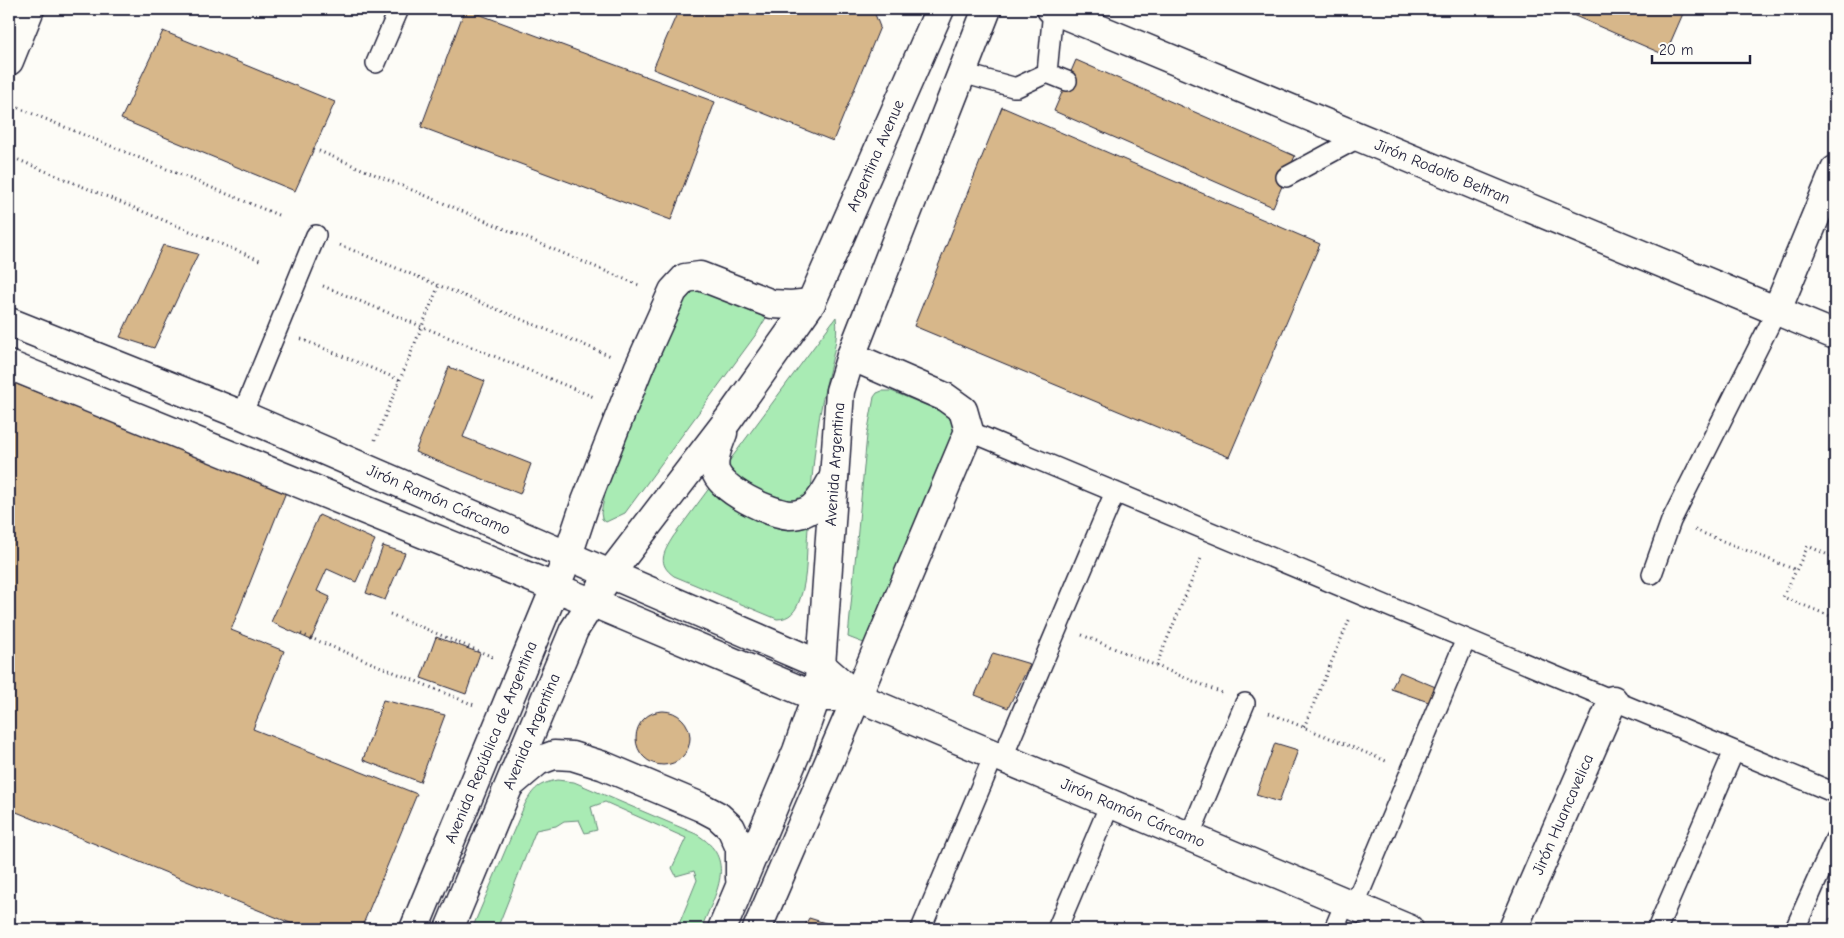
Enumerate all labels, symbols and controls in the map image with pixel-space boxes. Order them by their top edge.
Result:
scale bar [1652,32,1749,64]
text: 20 m [1659,41,1693,59]
street label: Argentina Avenue [843,97,908,214]
street label: Jirón Rodolfo Beltran [1372,136,1513,208]
street label: Avenida Argentina [822,402,848,527]
street label: Jirón Ramón Cárcamo [364,461,513,539]
street label: Avenida República de Argentina [441,639,541,846]
street label: Avenida Argentina [499,671,564,792]
street label: Jirón Huancavelica [1529,751,1597,878]
street label: Jirón Ramón Cárcamo [1058,775,1208,851]

